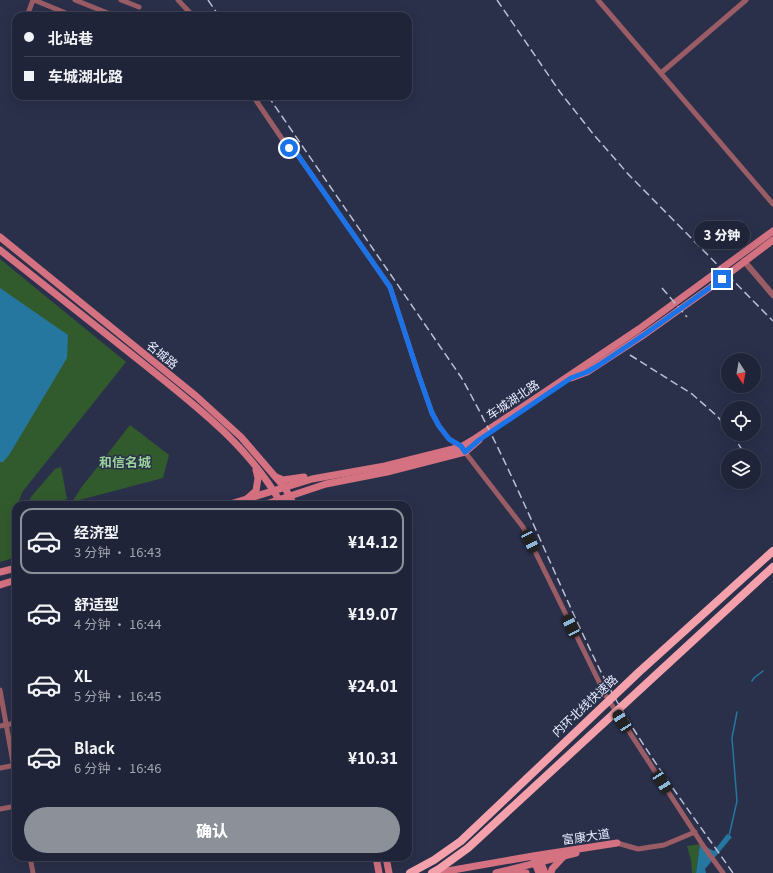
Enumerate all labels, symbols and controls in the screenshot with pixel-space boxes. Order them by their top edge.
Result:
text: 北站巷 [48,27,93,48]
text: 车城湖北路 [48,65,123,86]
route start [280,139,298,157]
callout: 3 分钟 [694,221,750,249]
text: 3 分钟 [704,225,740,244]
route end [713,270,731,288]
street label: 名城路 [144,336,182,372]
north arrow [721,353,761,393]
map controls [721,353,761,489]
street label: 车城湖北路 [483,375,542,423]
button: locate [721,401,761,441]
button: layers [721,449,761,489]
district label: 和信名城 [99,452,151,471]
text: 经济型 [74,521,119,542]
icon: car [26,523,62,559]
car [519,528,541,554]
text: ¥14.12 [348,531,398,552]
text: 3 分钟 · 16:43 [74,542,161,561]
text: 舒适型 [74,593,119,614]
icon: car [26,595,62,631]
text: ¥19.07 [348,603,398,624]
car [560,613,582,639]
text: 4 分钟 · 16:44 [74,614,161,633]
text: XL [74,665,92,686]
icon: car [26,667,62,703]
street label: 内环北线快速路 [547,670,620,740]
text: ¥24.01 [348,675,398,696]
text: 5 分钟 · 16:45 [74,686,161,705]
car [610,708,634,734]
text: Black [74,737,115,758]
icon: car [26,739,62,775]
text: ¥10.31 [348,747,398,768]
text: 6 分钟 · 16:46 [74,758,161,777]
car [650,769,674,795]
button: 确认 [24,807,400,853]
street label: 富康大道 [561,824,611,847]

